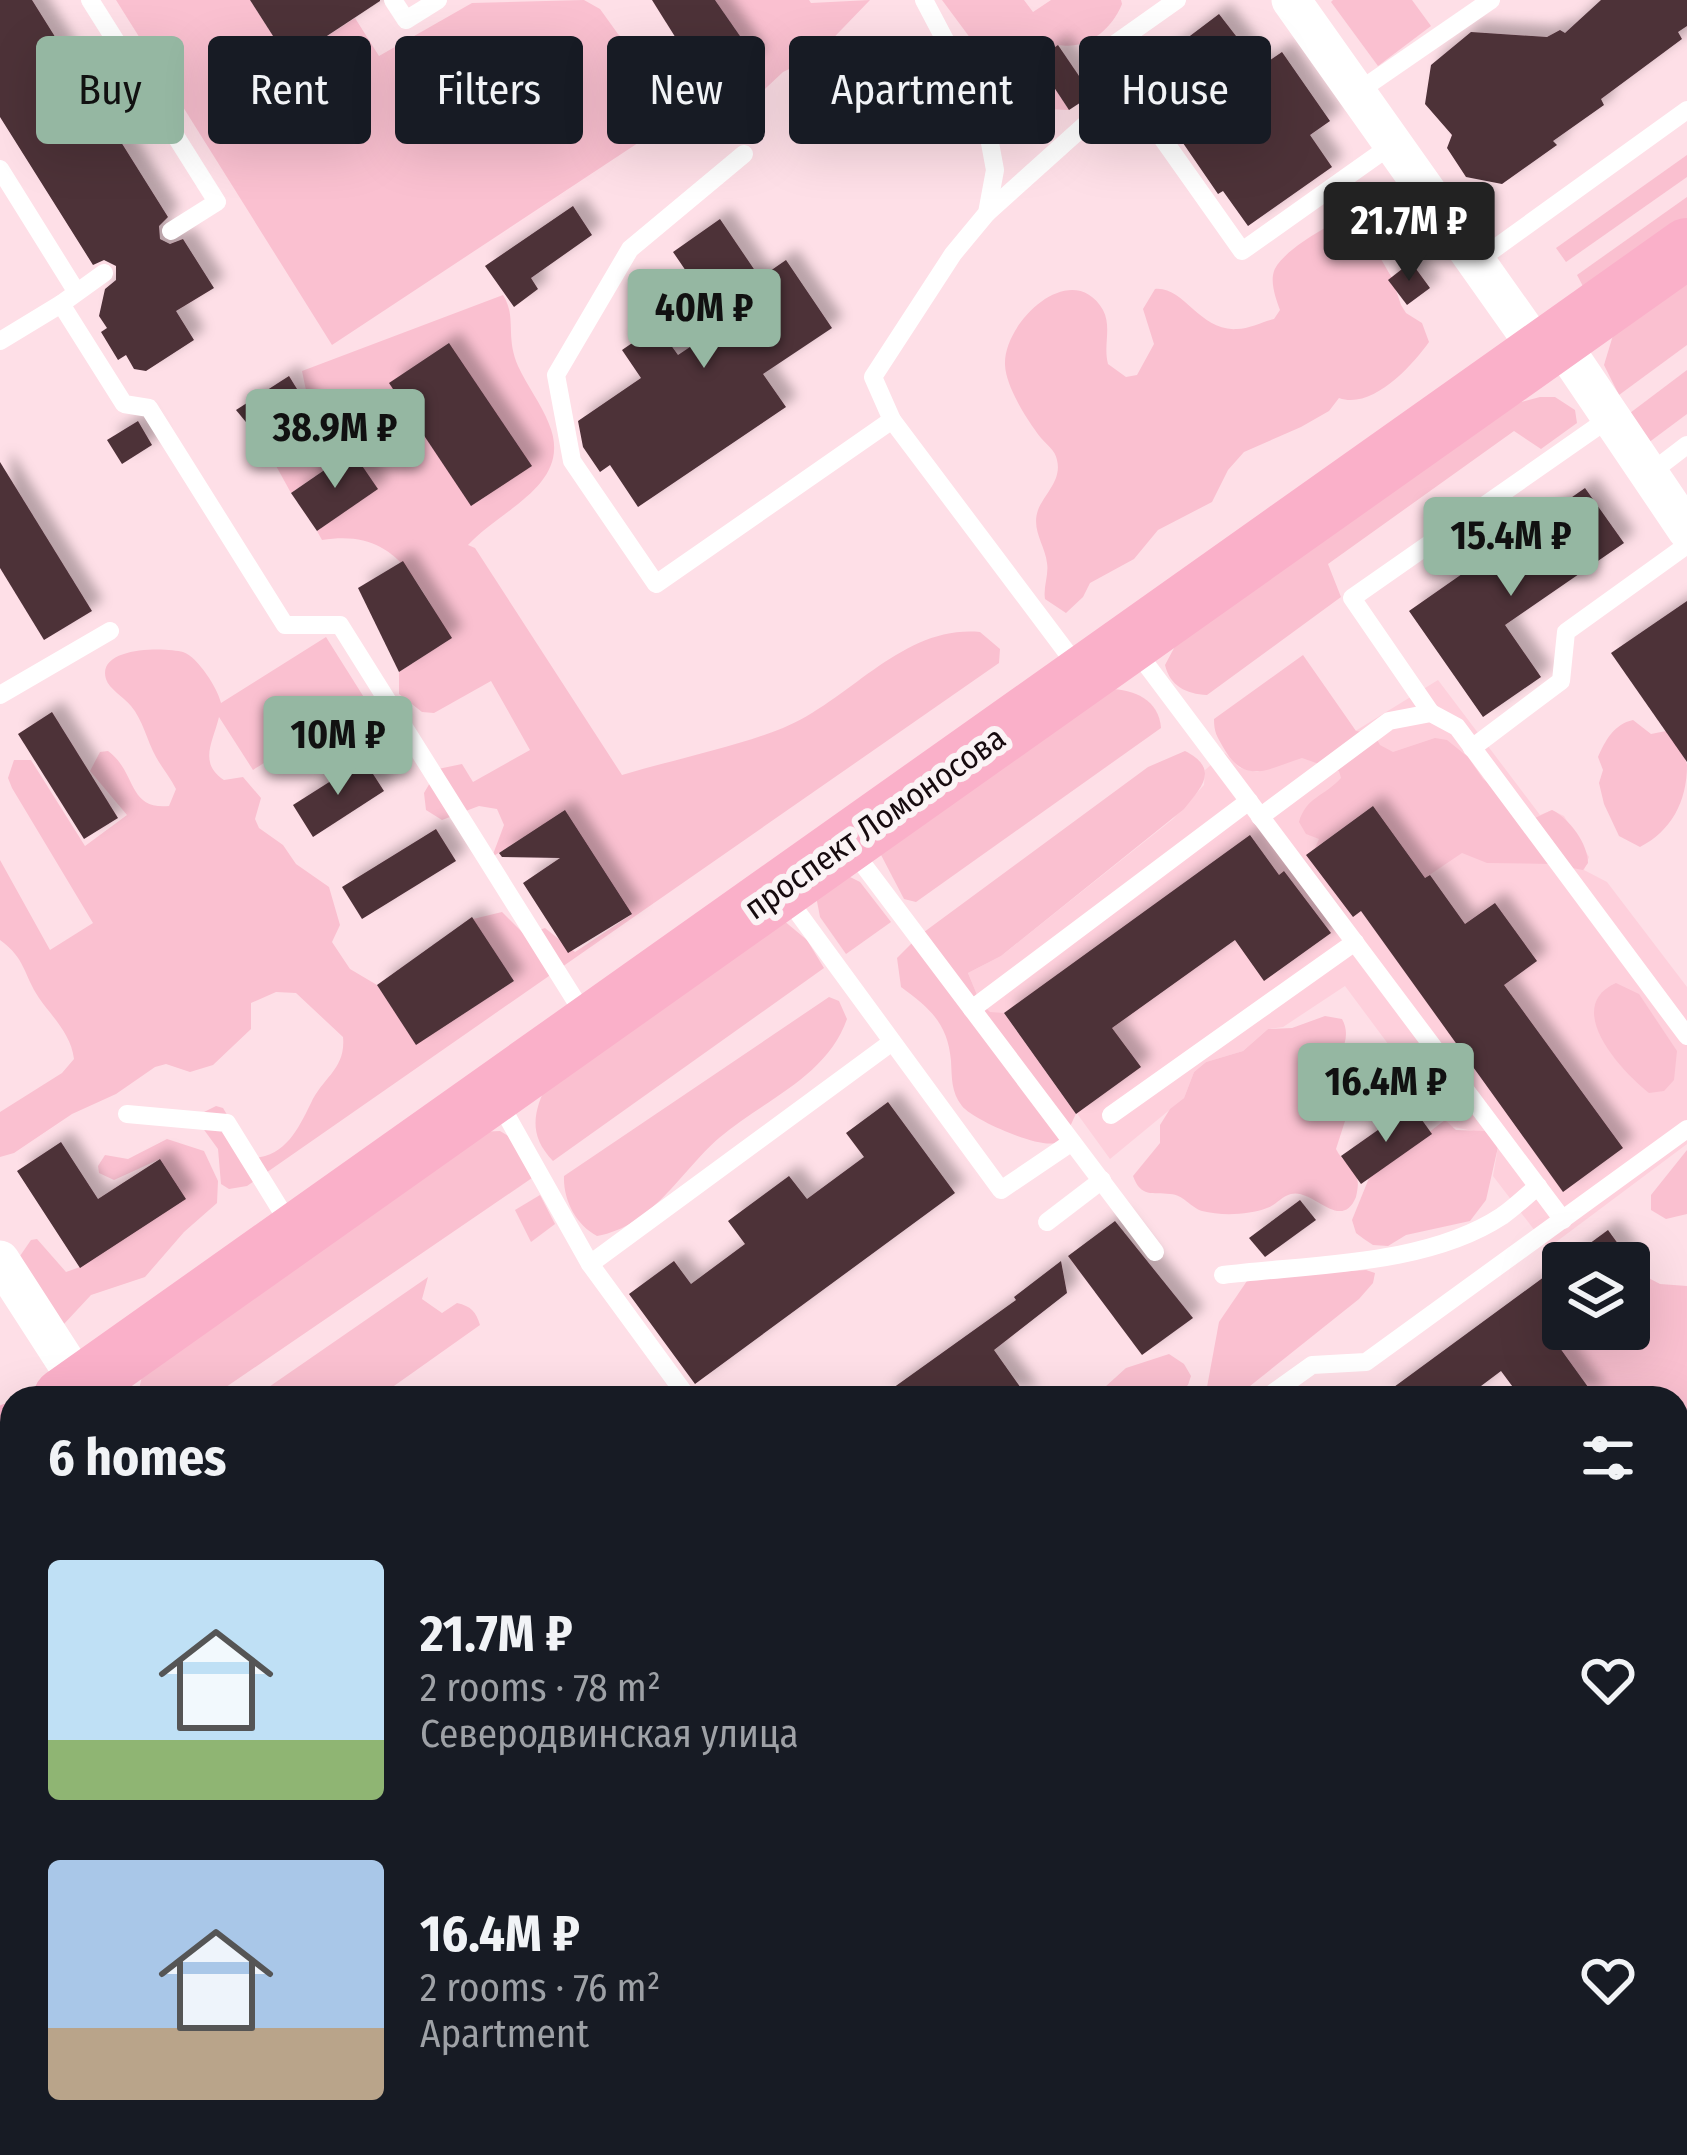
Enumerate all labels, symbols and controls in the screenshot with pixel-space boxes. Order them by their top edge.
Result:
chip: Buy [36,36,184,144]
chip: Rent [208,36,371,144]
chip: Filters [395,36,583,144]
chip: New [607,36,765,144]
chip: Apartment [789,36,1055,144]
chip: House [1079,36,1271,144]
pin: 21.7M ₽ [1298,182,1520,284]
text: 21.7M ₽ [1351,198,1467,244]
pin: 40M ₽ [620,269,788,371]
text: 40M ₽ [655,285,753,331]
pin: 38.9M ₽ [224,389,446,491]
text: 38.9M ₽ [273,405,397,451]
pin: 15.4M ₽ [1400,497,1622,599]
text: 15.4M ₽ [1450,513,1572,559]
pin: 10M ₽ [254,696,422,798]
text: 10M ₽ [290,712,386,758]
street label: проспект Ломоносова [737,718,1013,928]
pin: 16.4M ₽ [1275,1043,1497,1145]
text: 16.4M ₽ [1325,1059,1447,1105]
map controls [1542,1242,1650,1350]
button: layers [1542,1242,1650,1350]
icon: filters [1575,1425,1641,1491]
text: 6 homes [48,1427,226,1489]
text: 21.7M ₽ [420,1603,573,1665]
icon: home [144,1608,288,1752]
icon: heart [1575,1647,1641,1713]
text: 2 rooms · 78 m² [420,1665,661,1711]
text: Северодвинская улица [420,1711,799,1757]
text: 16.4M ₽ [420,1903,580,1965]
icon: home [144,1908,288,2052]
icon: heart [1575,1947,1641,2013]
text: 2 rooms · 76 m² [420,1965,660,2011]
text: Apartment [420,2011,589,2057]

